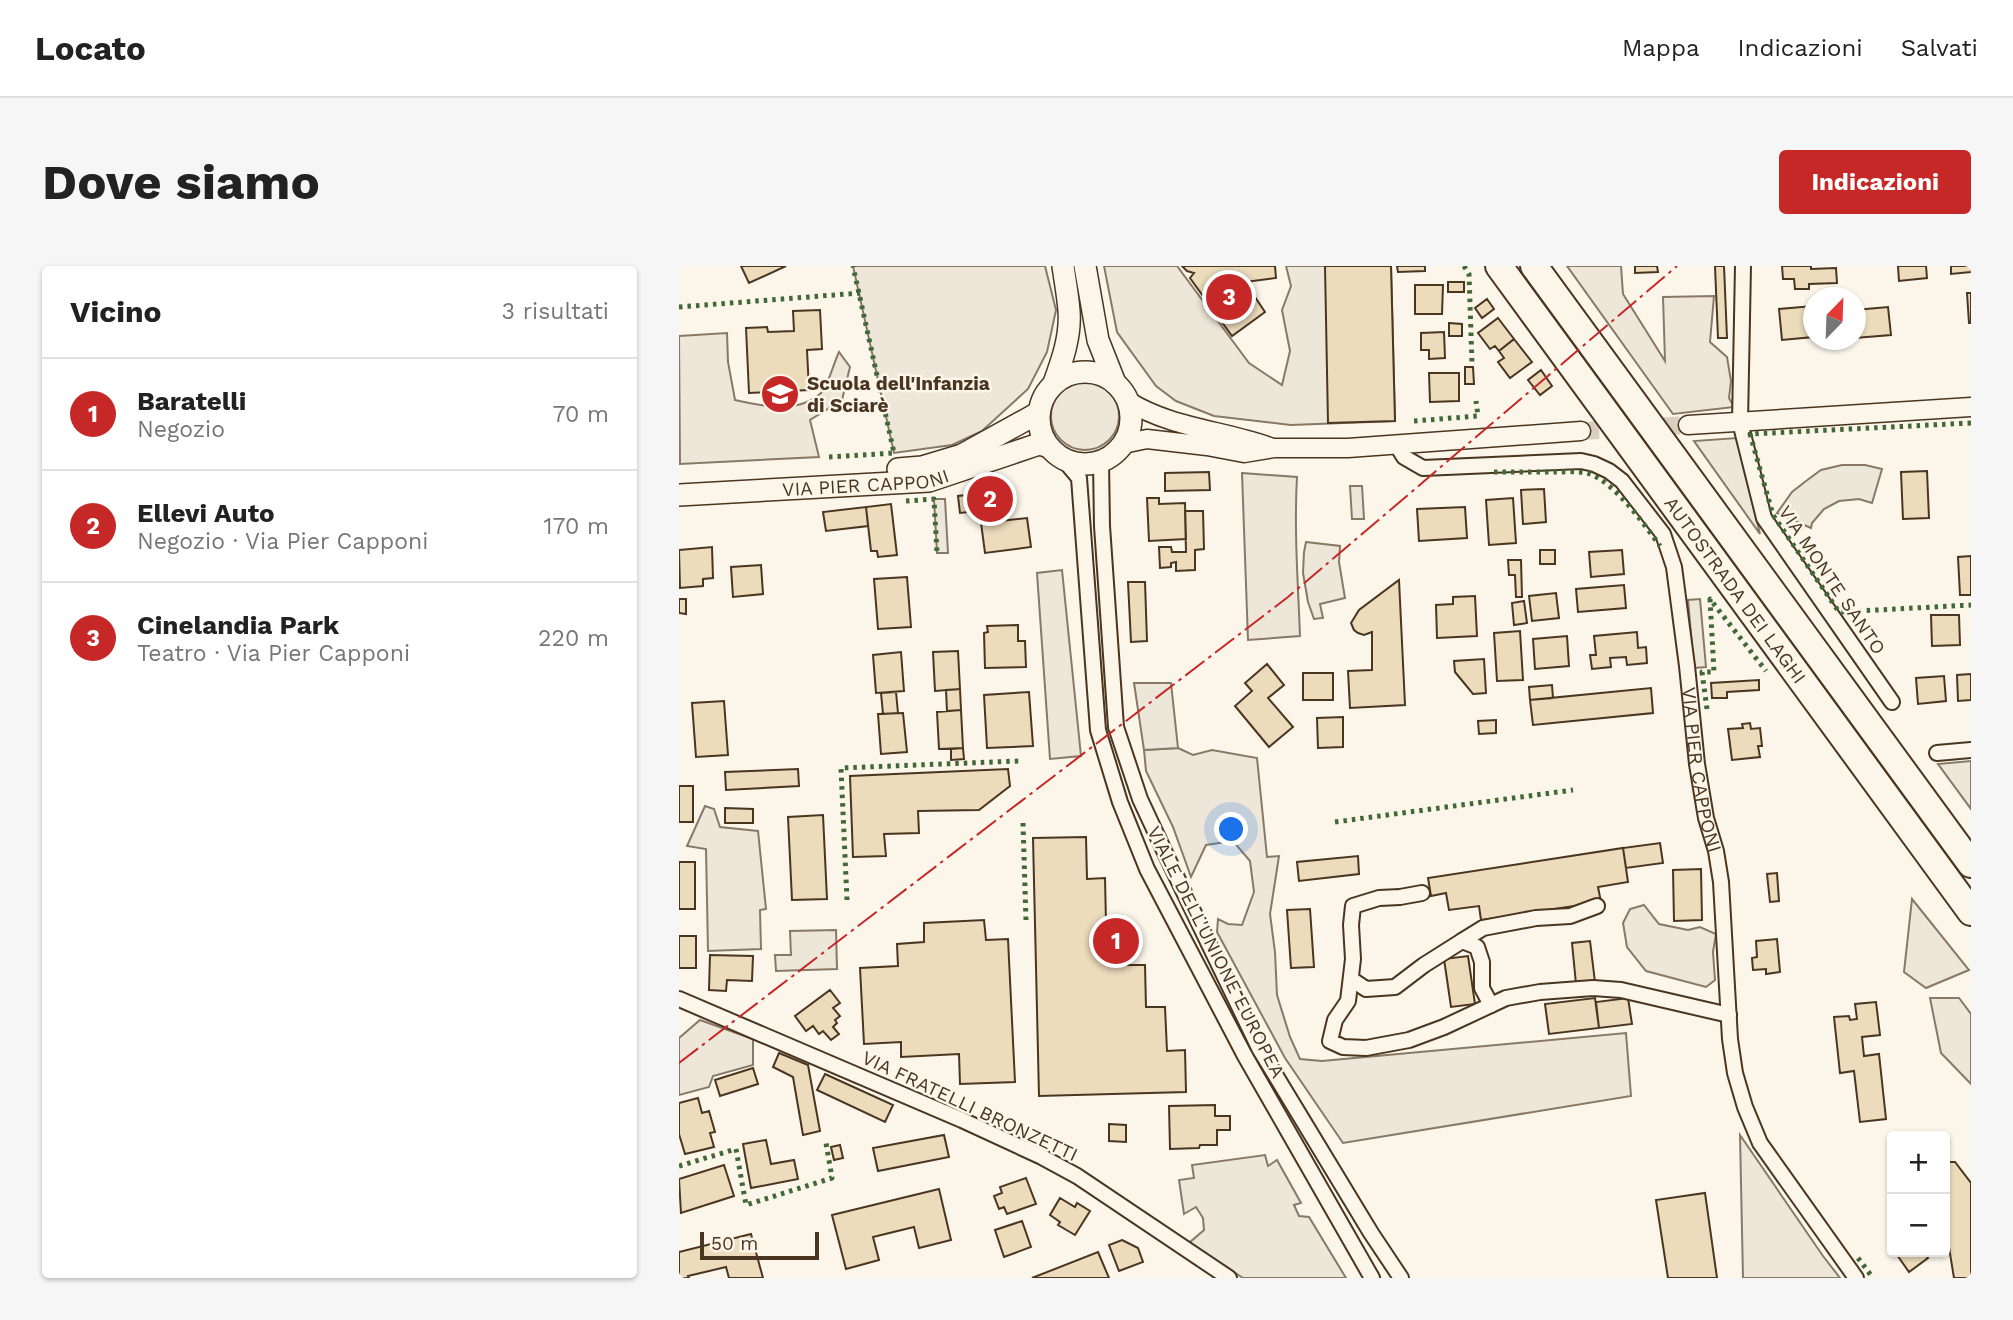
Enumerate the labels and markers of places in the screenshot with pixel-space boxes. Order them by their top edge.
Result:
pin: 3 [1206,271,1252,323]
place label: Scuola dell'Infanzia di Sciarè [807,372,990,417]
school or university icon: Scuola dell'Infanzia di Sciarè [759,373,801,415]
pin: 2 [967,473,1013,525]
pin: 1 [1093,915,1139,967]

